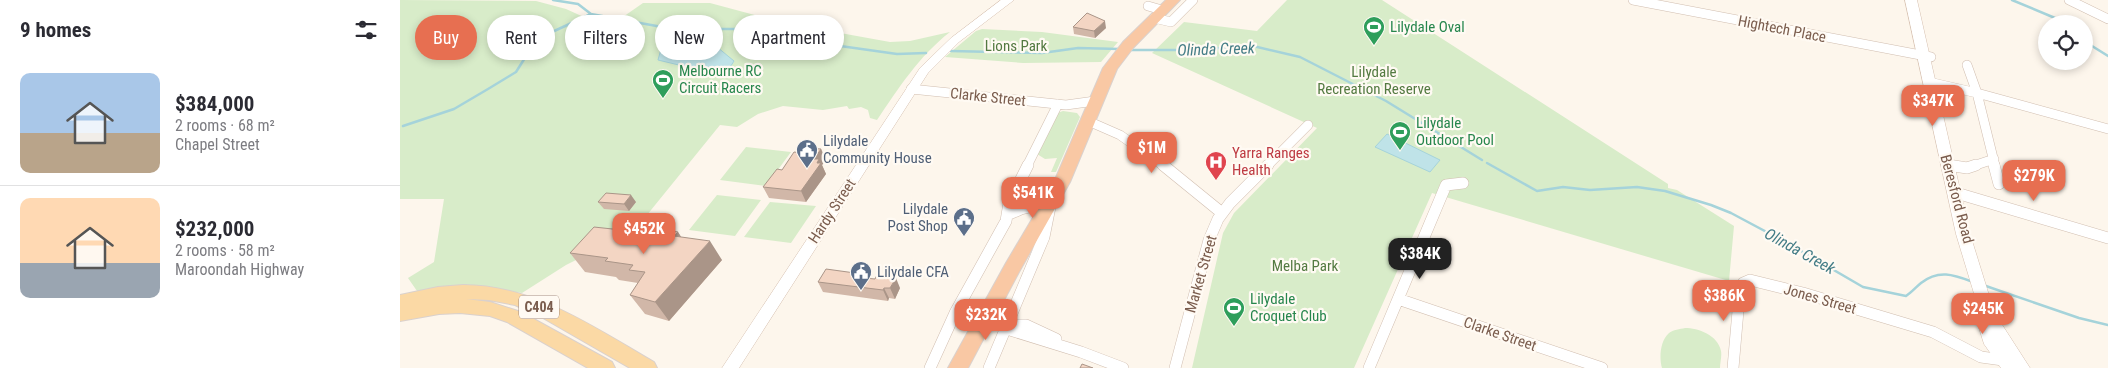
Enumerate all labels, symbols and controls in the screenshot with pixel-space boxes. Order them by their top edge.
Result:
street label: Hightech Place [1736,12,1828,46]
chip: Buy [415,15,477,60]
chip: Rent [487,15,555,60]
chip: Filters [565,15,645,60]
chip: New [655,15,723,60]
chip: Apartment [733,15,844,60]
sports icon: Lilydale Oval [1362,15,1386,46]
map controls [2038,15,2093,70]
button: locate [2038,15,2093,70]
icon: filters [352,16,380,44]
text: 9 homes [20,18,91,42]
place label: Lilydale Oval [1390,18,1465,36]
park label: Lions Park [985,37,1047,55]
water label: Olinda Creek [1177,38,1256,60]
place label: Melbourne RC Circuit Racers [679,62,762,97]
park label: Lilydale Recreation Reserve [1317,63,1431,98]
sports icon: Melbourne RC Circuit Racers [651,68,675,99]
street label: Clarke Street [949,84,1027,110]
pin: $347K [1898,84,1968,127]
text: $347K [1912,91,1954,110]
text: $384,000 [175,92,254,116]
icon: home [60,93,120,153]
place label: Lilydale Outdoor Pool [1416,114,1494,149]
text: 2 rooms · 68 m² [175,116,275,135]
sports icon: Lilydale Outdoor Pool [1388,120,1412,151]
place label: Lilydale Community House [823,132,932,167]
pin: $1M [1128,132,1176,174]
text: Chapel Street [175,135,260,154]
public building icon: Lilydale Community House [795,138,819,169]
text: $1M [1138,138,1166,157]
place label: Yarra Ranges Health [1232,144,1310,179]
hospital icon: Yarra Ranges Health [1204,150,1228,181]
street label: Beresford Road [1937,153,1977,245]
pin: $279K [1999,160,2069,202]
text: $279K [2013,166,2055,185]
street label: Hardy Street [805,175,859,247]
pin: $541K [998,176,1068,219]
text: $541K [1012,183,1054,202]
place label: Lilydale Post Shop [888,200,948,235]
public building icon: Lilydale Post Shop [952,206,976,237]
pin: $452K [609,212,679,255]
text: $232,000 [175,217,254,241]
icon: home [60,218,120,278]
text: $452K [623,219,665,238]
water label: Olinda Creek [1761,224,1839,279]
street label: Market Street [1181,233,1221,315]
pin: $384K [1385,238,1455,280]
text: 2 rooms · 58 m² [175,241,275,260]
text: $384K [1399,244,1441,263]
park label: Melba Park [1272,257,1339,275]
text: Maroondah Highway [175,260,304,279]
public building icon: Lilydale CFA [849,260,873,291]
place label: Lilydale CFA [877,263,949,281]
pin: $386K [1689,280,1759,322]
street label: Jones Street [1782,280,1858,318]
text: $386K [1703,286,1745,305]
place label: Lilydale Croquet Club [1250,290,1327,325]
pin: $245K [1948,292,2018,335]
road number: C404 [519,296,559,318]
sports icon: Lilydale Croquet Club [1222,296,1246,327]
pin: $232K [951,298,1021,341]
text: $245K [1962,299,2004,318]
text: $232K [965,305,1007,324]
street label: Clarke Street [1461,313,1539,355]

